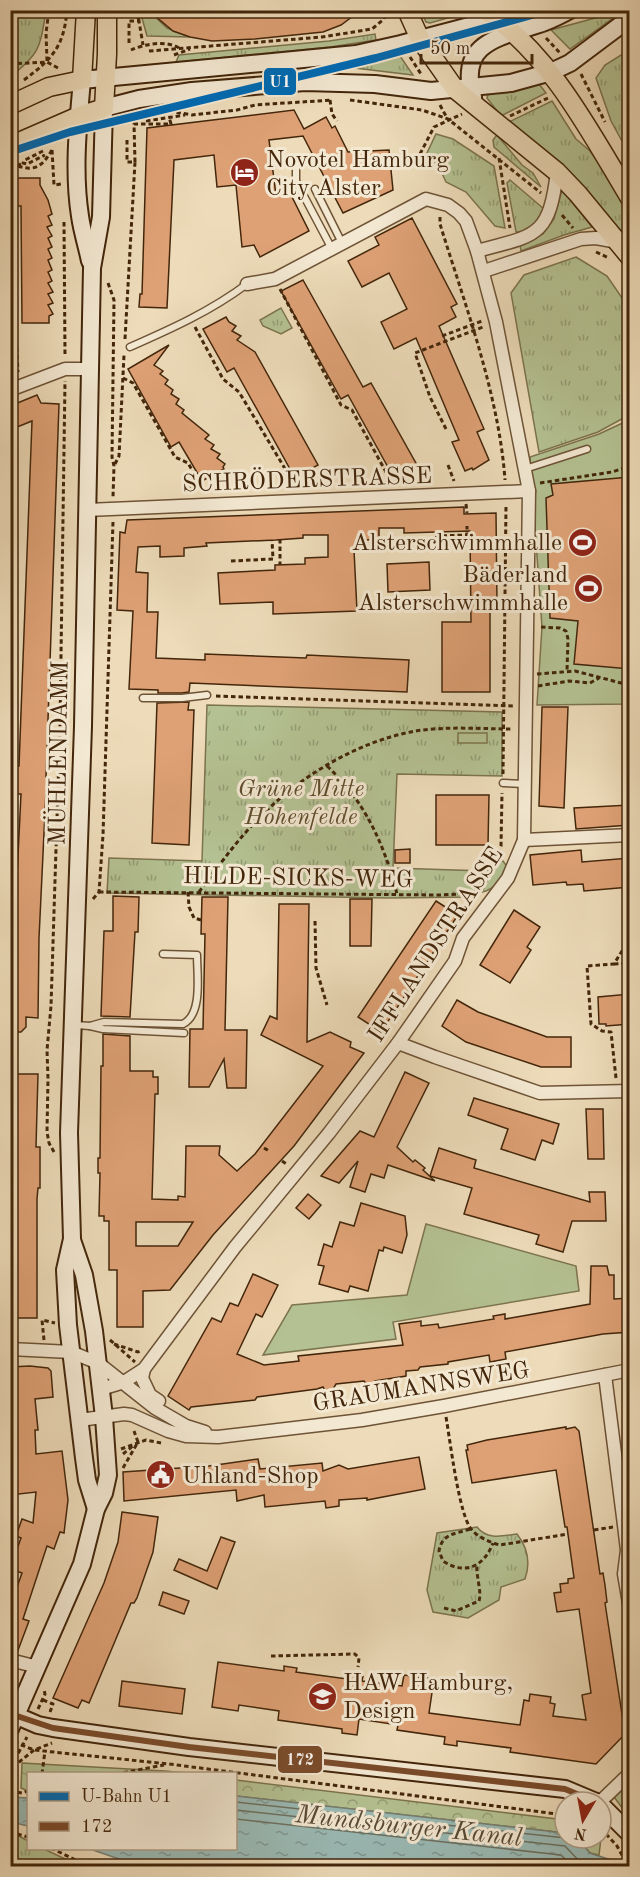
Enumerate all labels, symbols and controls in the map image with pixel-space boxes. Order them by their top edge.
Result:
scale bar [421,27,532,65]
text: 50 m [430,40,470,58]
line badge: U1 [263,67,297,96]
text: U1 [269,75,291,91]
place label: Novotel Hamburg City Alster [266,149,449,201]
hotel icon: Novotel Hamburg City Alster [229,157,261,189]
street label: SCHRÖDERSTRASSE [181,461,433,497]
sports icon: Alsterschwimmhalle [567,526,599,558]
place label: Alsterschwimmhalle [351,532,562,556]
place label: Bäderland Alsterschwimmhalle [357,564,568,616]
sports icon: Bäderland Alsterschwimmhalle [573,572,605,604]
street label: MÜHLENDAMM [42,660,74,846]
park label: Grüne Mitte Hohenfelde [238,778,365,830]
street label: IFFLANDSTRASSE [365,843,509,1047]
street label: HILDE-SICKS-WEG [183,865,413,893]
street label: GRAUMANNSWEG [311,1359,532,1417]
public building icon: Uhland-Shop [145,1459,177,1491]
place label: Uhland-Shop [182,1465,319,1489]
place label: HAW Hamburg, Design [343,1672,513,1724]
school or university icon: HAW Hamburg, Design [306,1680,338,1712]
line badge: 172 [277,1745,323,1774]
text: 172 [286,1753,314,1769]
legend [27,1772,237,1850]
text: U-Bahn U1 [81,1788,172,1806]
north arrow [553,1790,613,1850]
water label: Mundsburger Kanal [293,1802,524,1852]
text: 172 [81,1818,112,1836]
text: N [573,1824,588,1842]

